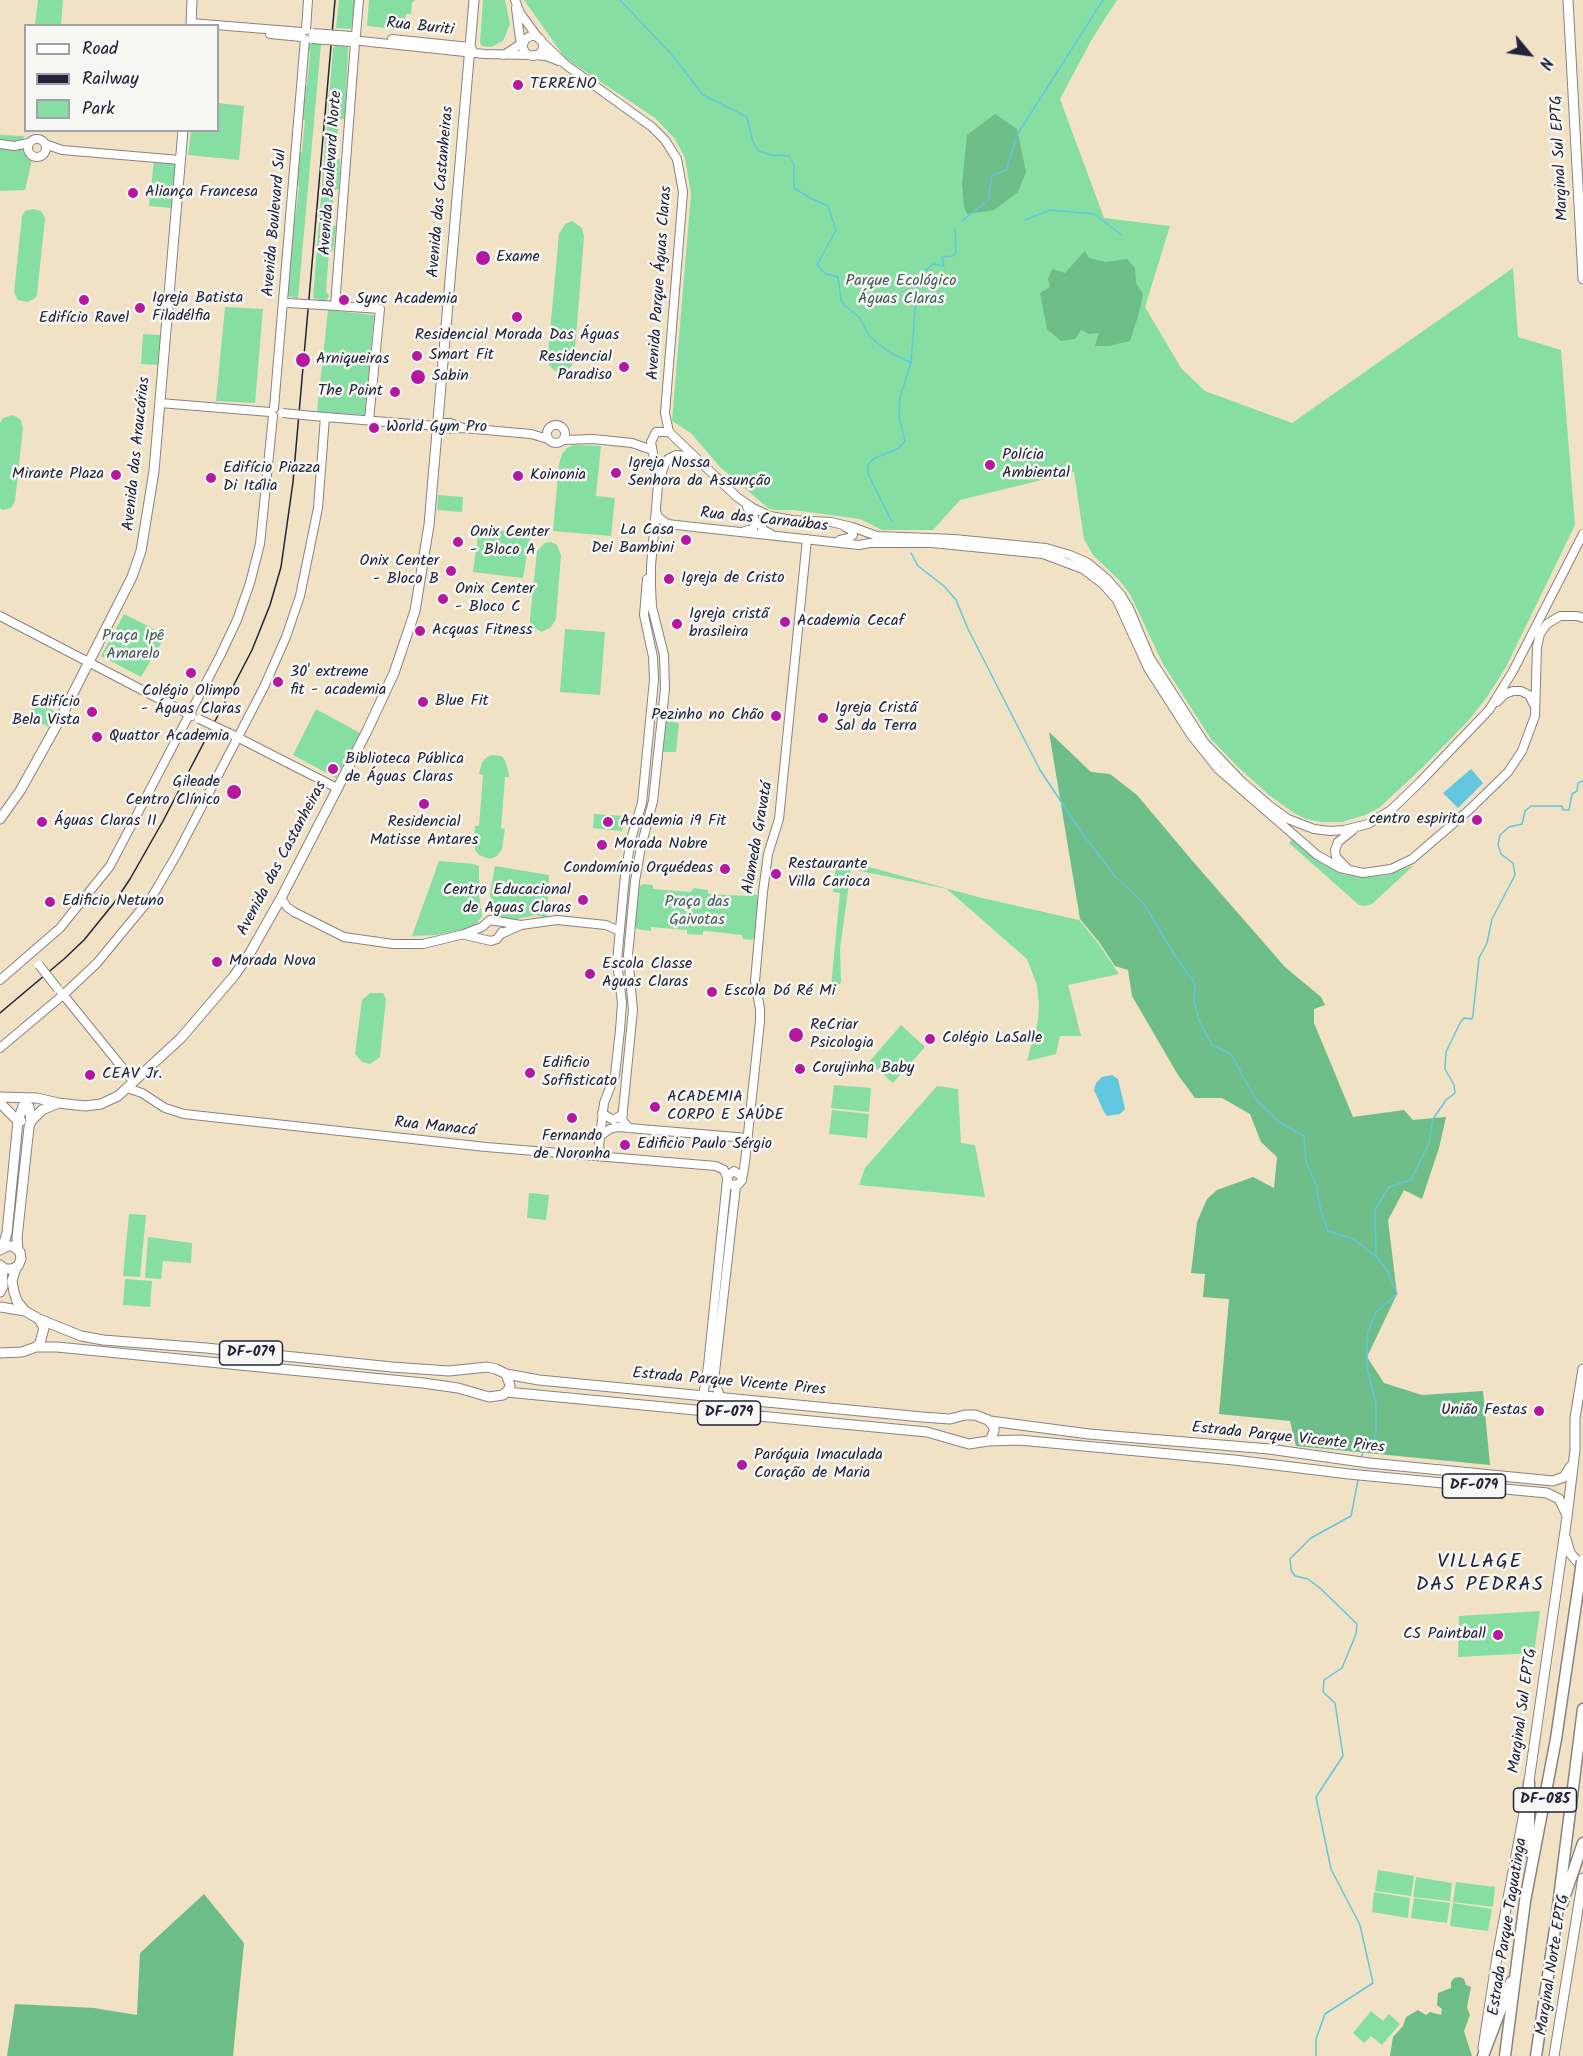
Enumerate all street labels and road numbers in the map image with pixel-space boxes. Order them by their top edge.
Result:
street label: Rua Buriti [385,15,455,41]
street label: Avenida Boulevard Norte [317,90,347,256]
street label: Marginal Sul EPTG [1548,95,1574,221]
street label: Avenida das Castanheiras [425,106,459,278]
street label: Avenida Boulevard Sul [260,148,292,298]
street label: Avenida Parque Águas Claras [645,185,677,381]
street label: Avenida das Araucárias [120,376,156,532]
street label: Rua das Carnaúbas [699,505,829,537]
street label: Avenida das Castanheiras [234,779,332,939]
street label: Alameda Gravatá [740,780,778,896]
street label: Rua Manacá [393,1114,477,1142]
road number: DF-079 [220,1341,282,1365]
street label: Estrada Parque Vicente Pires [631,1365,827,1401]
road number: DF-079 [698,1401,760,1425]
street label: Estrada Parque Vicente Pires [1190,1419,1386,1459]
road number: DF-079 [1442,1474,1506,1498]
street label: Marginal Sul EPTG [1506,1647,1542,1775]
road number: DF-085 [1514,1788,1576,1812]
street label: Estrada Parque Taguatinga [1485,1837,1533,2017]
street label: Marginal Norte EPTG [1533,1893,1575,2037]

